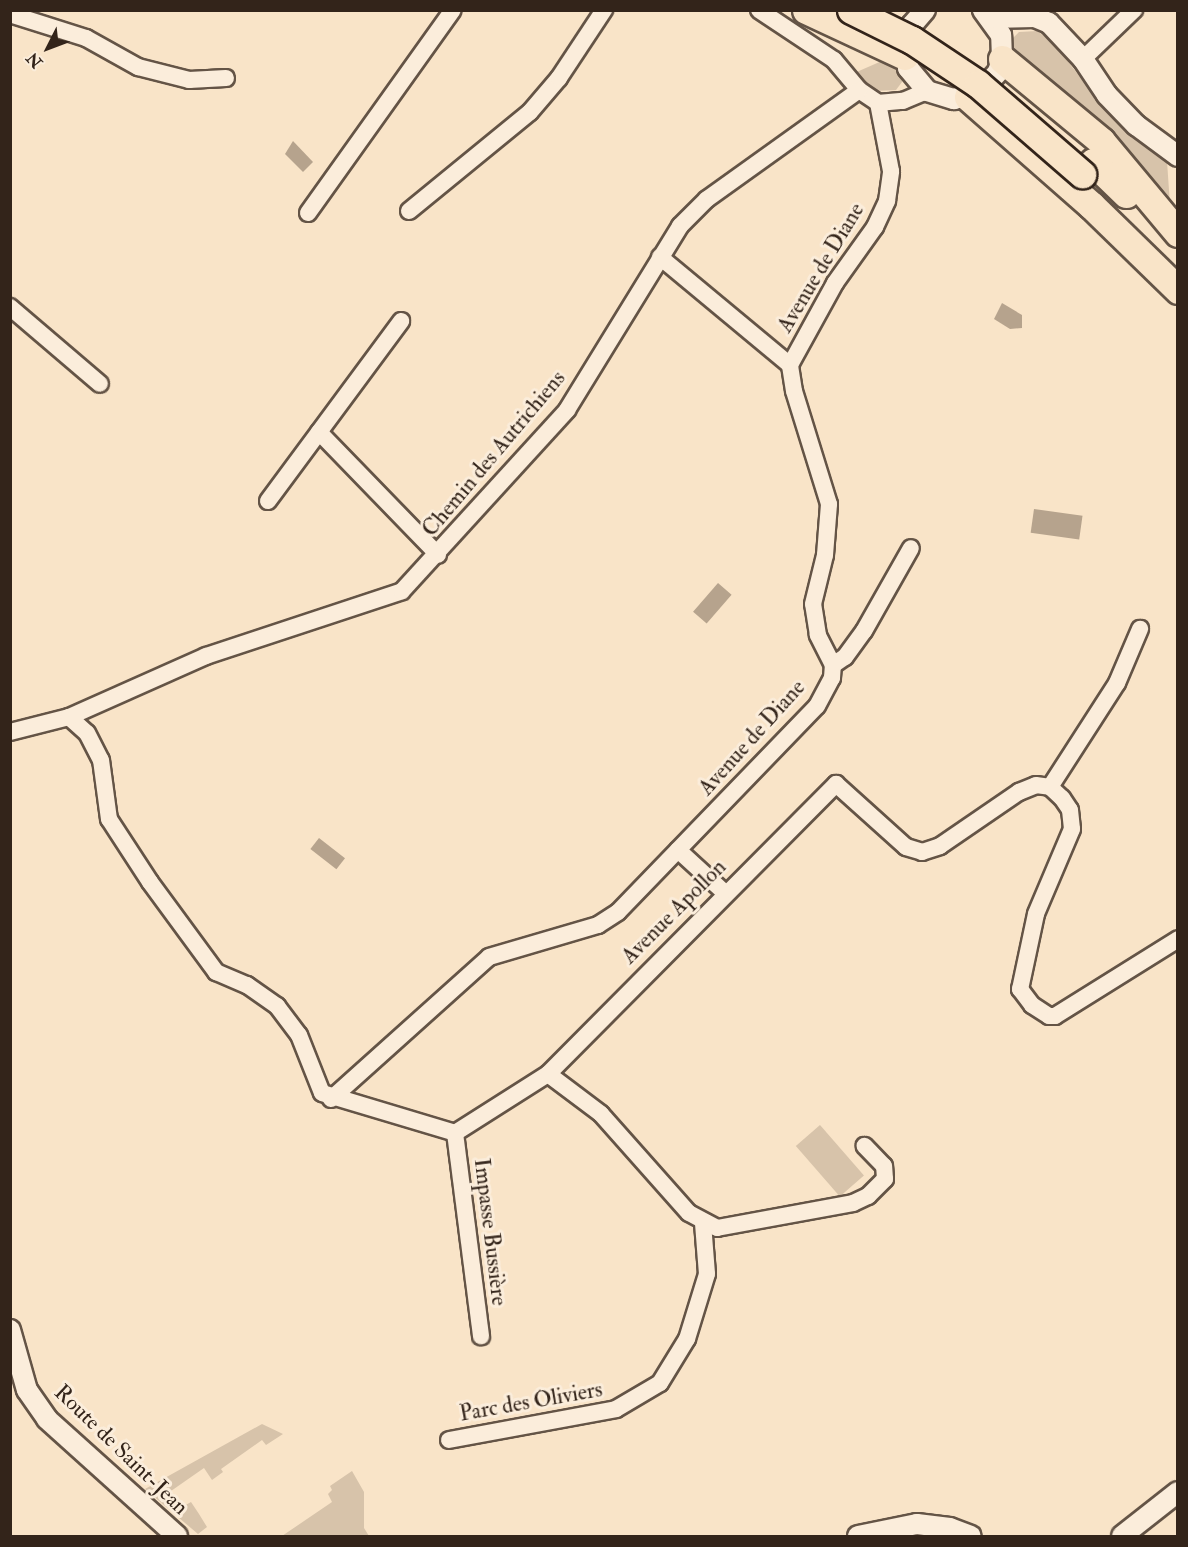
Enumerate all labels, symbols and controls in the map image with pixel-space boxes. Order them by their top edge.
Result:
north arrow [18,18,78,78]
text: N [22,48,47,72]
street label: Avenue de Diane [772,198,870,338]
street label: Chemin des Autrichiens [417,366,571,542]
street label: Avenue de Diane [693,675,811,801]
street label: Avenue Apollon [616,854,732,970]
street label: Impasse Bussière [468,1157,512,1307]
street label: Parc des Oliviers [458,1376,604,1428]
street label: Route de Saint-Jean [49,1379,193,1521]

